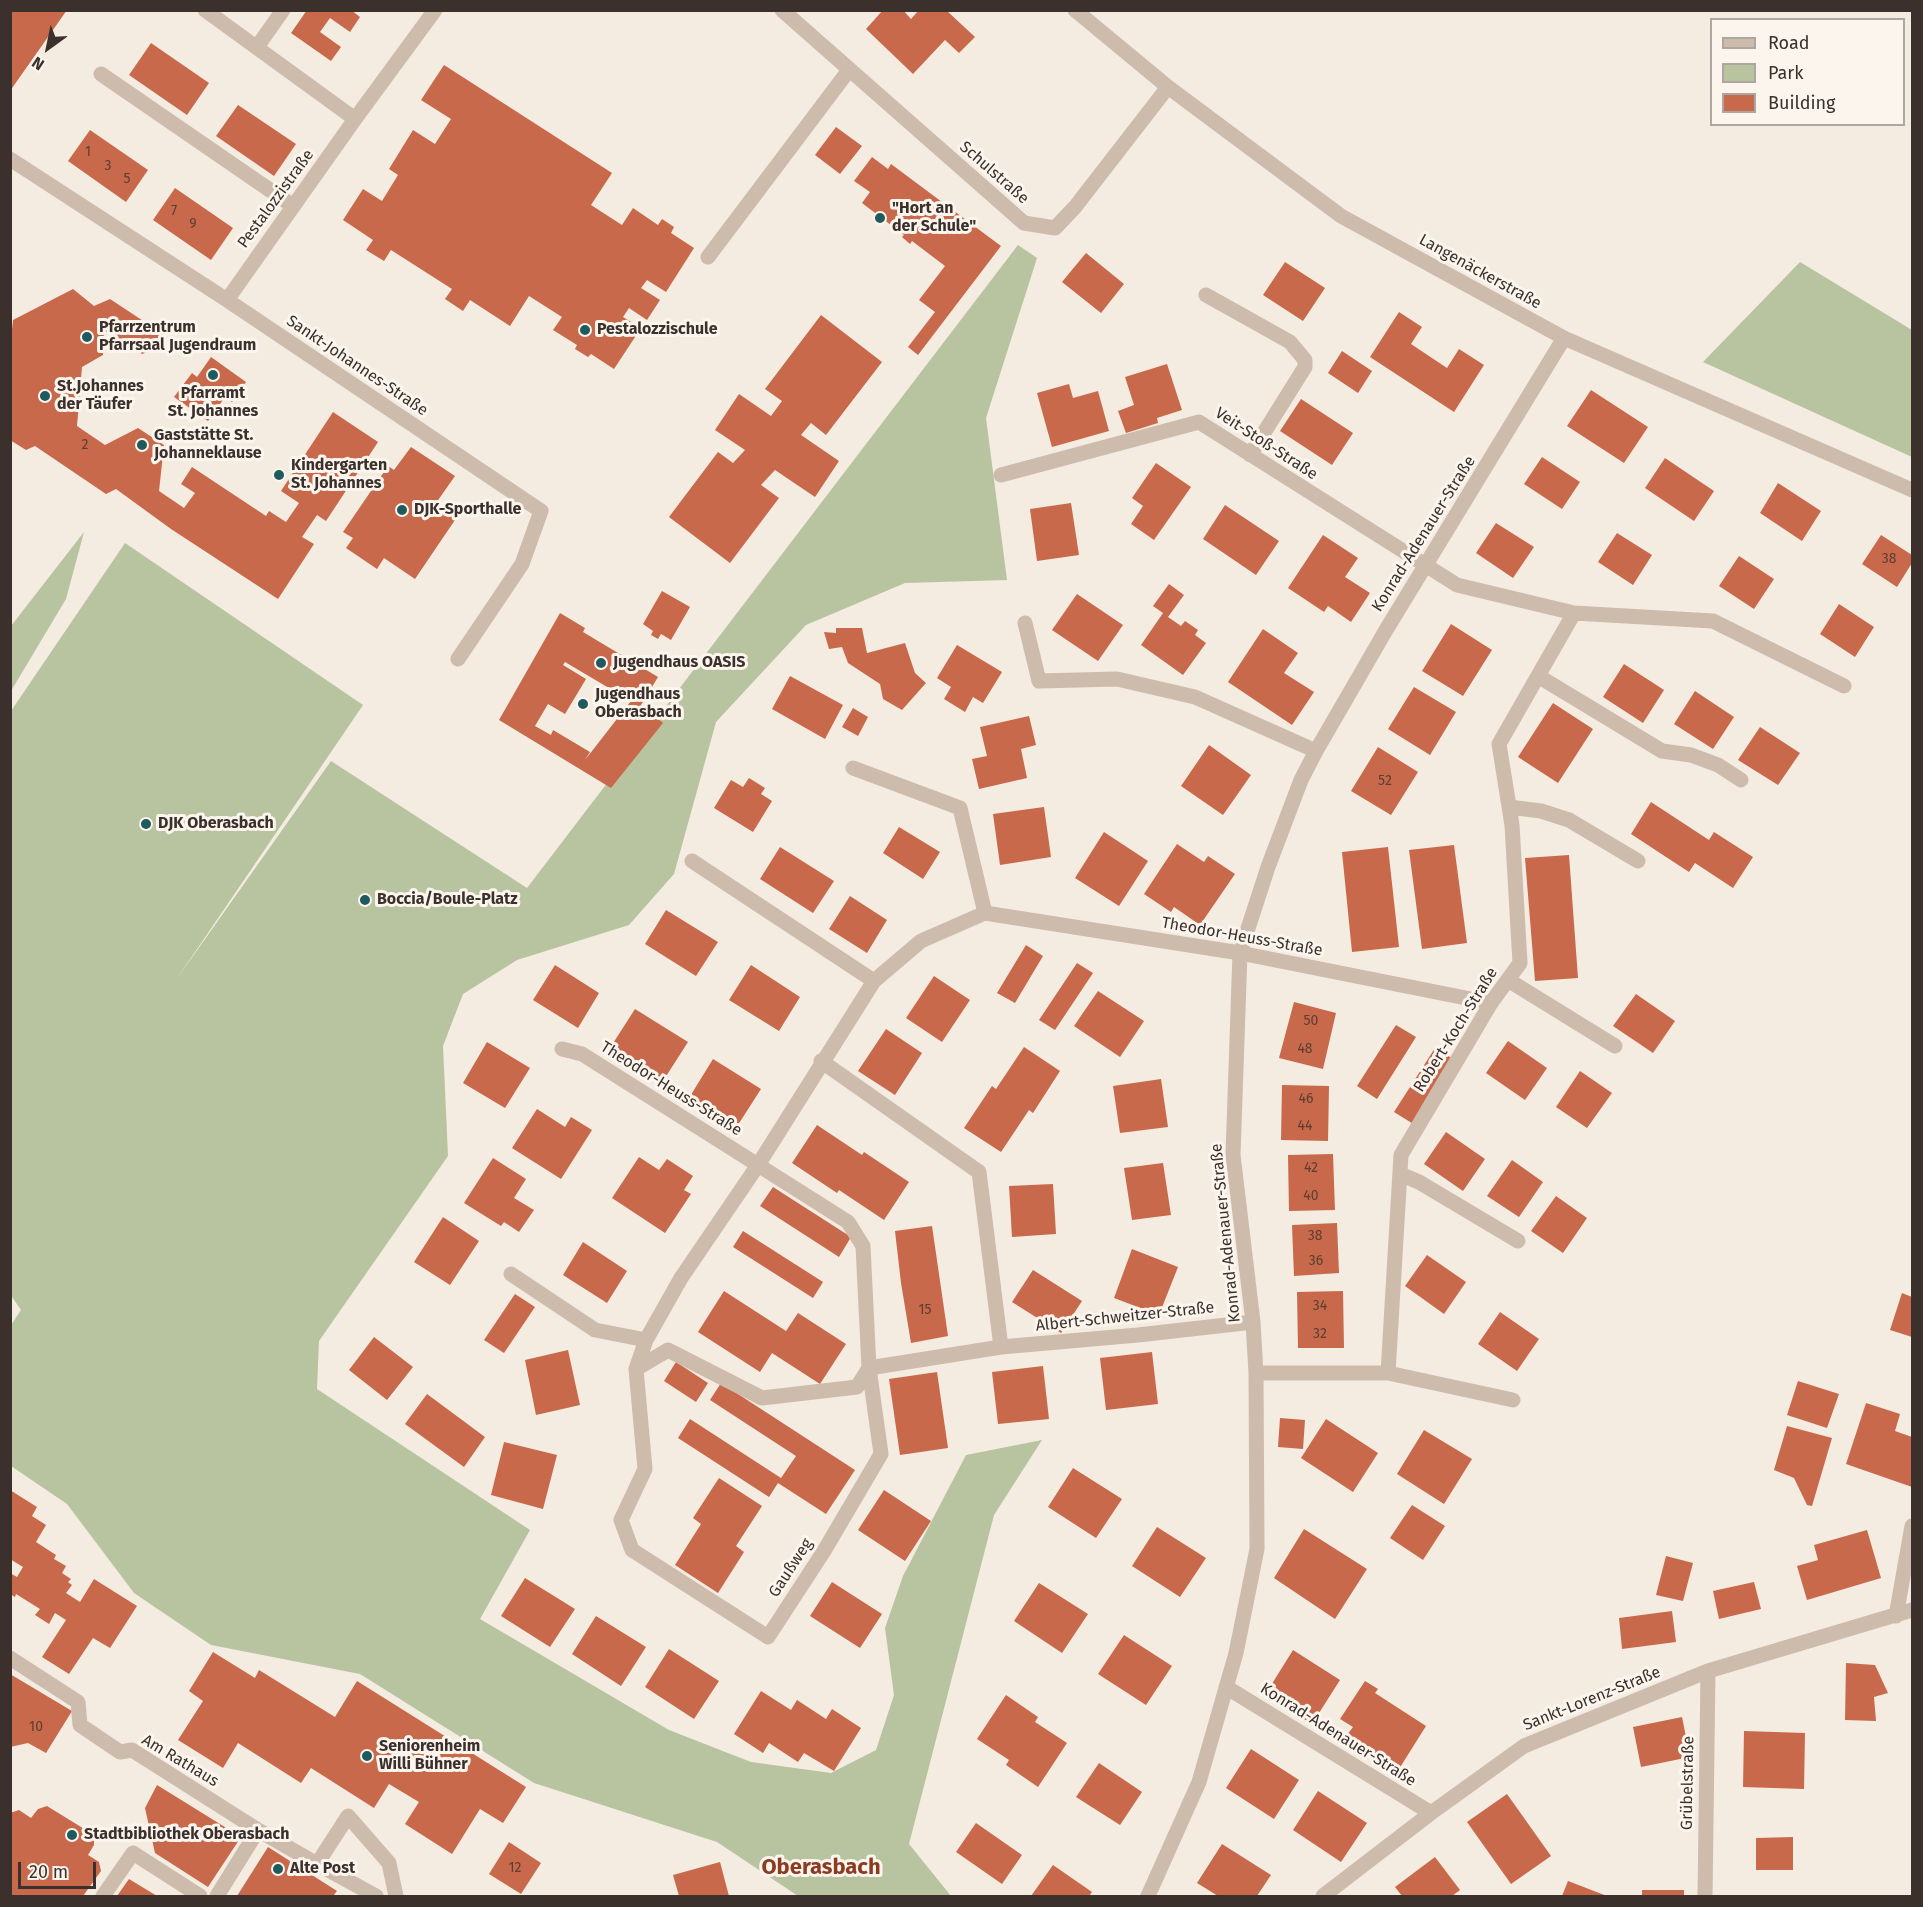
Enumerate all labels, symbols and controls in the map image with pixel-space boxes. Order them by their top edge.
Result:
north arrow [18,18,78,78]
legend [1710,18,1905,126]
text: Road [1768,32,1810,54]
text: N [28,53,48,74]
text: Park [1768,62,1803,84]
text: Building [1768,92,1835,114]
street label: Schulstraße [955,138,1033,208]
house number: 1 [85,144,91,160]
street label: Pestalozzistraße [234,146,318,252]
house number: 3 [105,158,111,174]
house number: 5 [123,171,131,187]
place label: "Hort an der Schule" [892,199,976,237]
house number: 7 [171,203,177,219]
marker: "Hort an der Schule" [873,211,887,225]
house number: 9 [189,216,197,232]
street label: Langenäckerstraße [1415,230,1545,314]
street label: Sankt-Johannes-Straße [283,312,431,420]
place label: Pfarrzentrum Pfarrsaal Jugendraum [99,318,256,356]
place label: Pestalozzischule [597,320,718,340]
marker: Pestalozzischule [578,323,592,337]
marker: Pfarrzentrum Pfarrsaal Jugendraum [80,330,94,344]
marker: Pfarramt St. Johannes [206,368,220,382]
place label: St.Johannes der Täufer [57,377,144,415]
place label: Pfarramt St. Johannes [168,384,258,422]
marker: St.Johannes der Täufer [38,389,52,403]
street label: Veit-Stoß-Straße [1211,404,1321,484]
place label: Gaststätte St. Johanneklause [154,426,262,464]
house number: 2 [82,437,88,453]
marker: Gaststätte St. Johanneklause [135,438,149,452]
street label: Konrad-Adenauer-Straße [1368,453,1480,615]
place label: Kindergarten St. Johannes [291,456,387,494]
marker: Kindergarten St. Johannes [272,468,286,482]
place label: DJK-Sporthalle [414,500,521,520]
marker: DJK-Sporthalle [395,503,409,517]
house number: 38 [1882,551,1896,567]
place label: Jugendhaus OASIS [613,653,745,673]
marker: Jugendhaus OASIS [594,656,608,670]
place label: Jugendhaus Oberasbach [595,685,682,723]
marker: Jugendhaus Oberasbach [576,697,590,711]
house number: 52 [1378,773,1392,789]
place label: DJK Oberasbach [158,814,274,834]
marker: DJK Oberasbach [139,817,153,831]
place label: Boccia/Boule-Platz [377,890,518,910]
marker: Boccia/Boule-Platz [358,893,372,907]
street label: Theodor-Heuss-Straße [1160,913,1324,961]
street label: Robert-Koch-Straße [1410,964,1502,1096]
house number: 50 [1304,1013,1318,1029]
street label: Theodor-Heuss-Straße [597,1038,745,1140]
house number: 48 [1297,1041,1313,1057]
house number: 46 [1299,1091,1313,1107]
house number: 44 [1298,1118,1312,1134]
street label: Konrad-Adenauer-Straße [1207,1142,1245,1324]
house number: 42 [1304,1160,1318,1176]
house number: 40 [1303,1188,1319,1204]
house number: 38 [1308,1228,1322,1244]
house number: 36 [1309,1253,1323,1269]
street label: Albert-Schweitzer-Straße [1035,1298,1215,1336]
house number: 34 [1313,1298,1327,1314]
house number: 15 [918,1302,932,1318]
house number: 32 [1313,1326,1327,1342]
street label: Gaußweg [765,1535,817,1601]
street label: Sankt-Lorenz-Straße [1520,1663,1664,1735]
street label: Konrad-Adenauer-Straße [1257,1679,1419,1791]
house number: 10 [29,1719,43,1735]
street label: Am Rathaus [138,1731,222,1791]
street label: Grübelstraße [1678,1736,1698,1830]
place label: Seniorenheim Willi Bühner [379,1737,480,1775]
marker: Seniorenheim Willi Bühner [360,1749,374,1763]
place label: Stadtbibliothek Oberasbach [84,1825,289,1845]
marker: Stadtbibliothek Oberasbach [65,1828,79,1842]
scale bar [21,1850,99,1888]
district label: Oberasbach [761,1855,881,1881]
place label: Alte Post [290,1859,355,1879]
house number: 12 [509,1860,521,1876]
text: 20 m [29,1861,68,1883]
marker: Alte Post [271,1862,285,1876]

